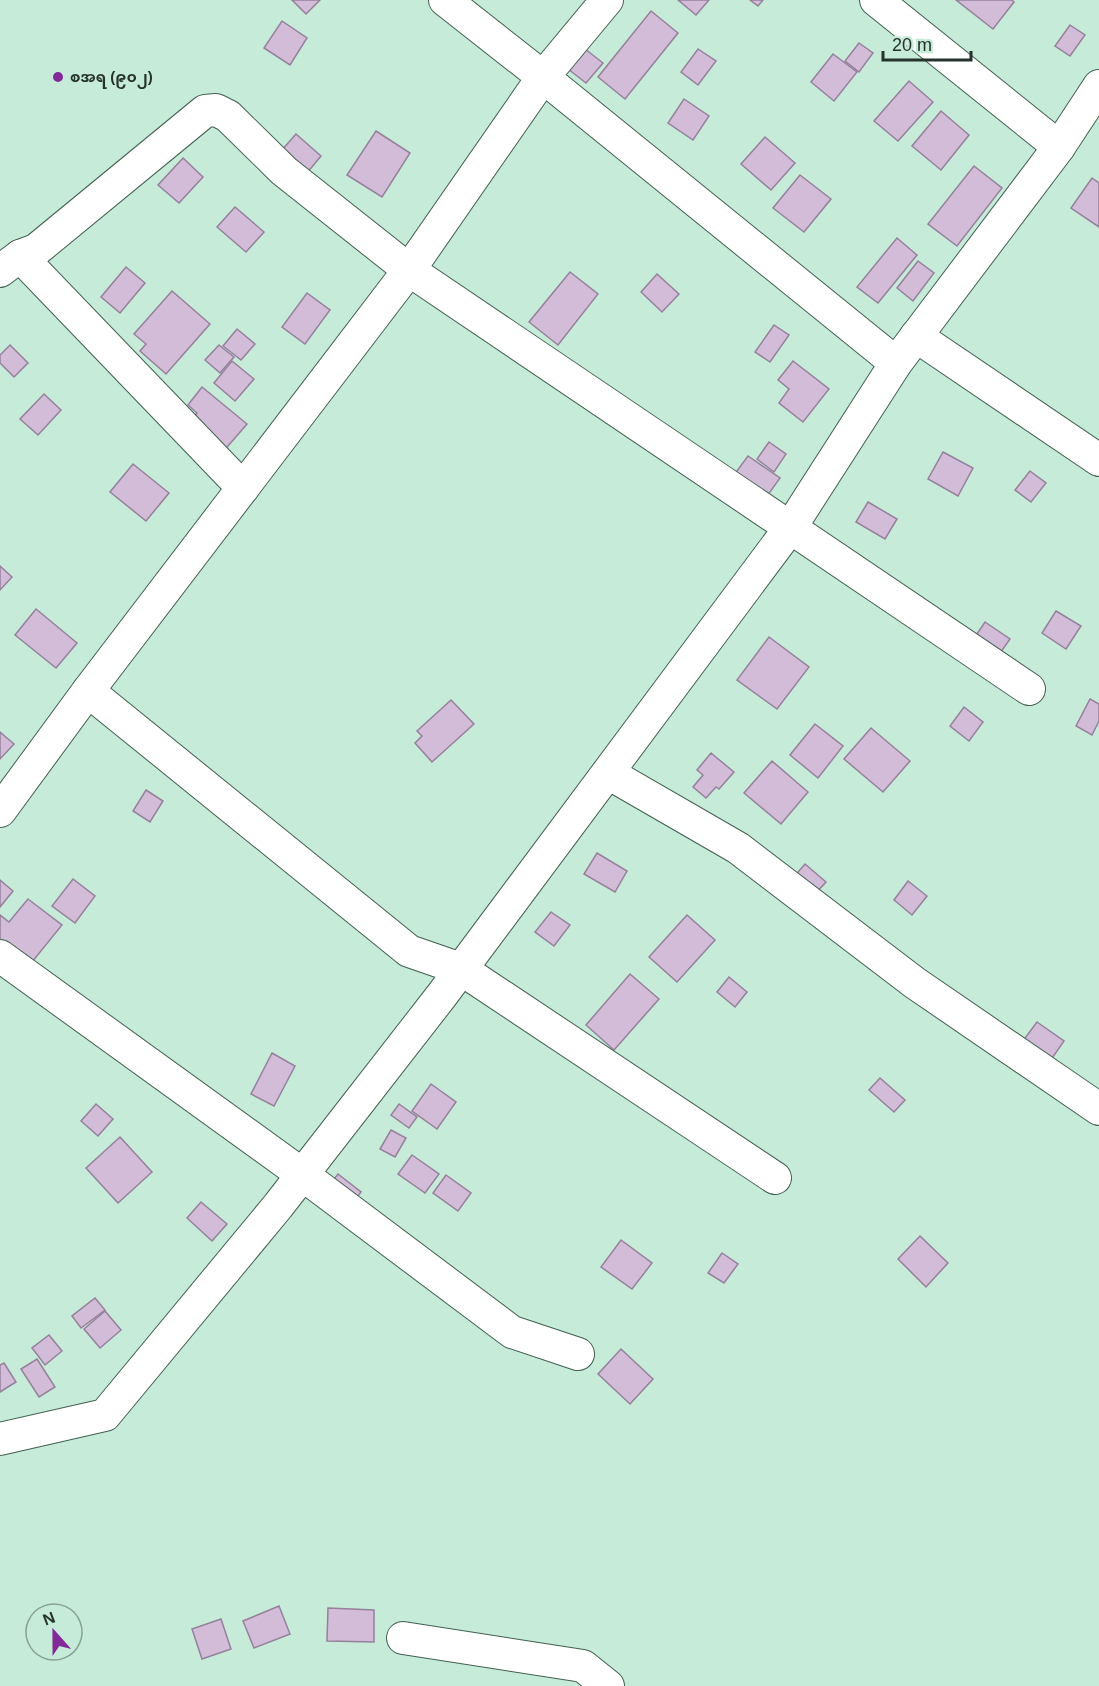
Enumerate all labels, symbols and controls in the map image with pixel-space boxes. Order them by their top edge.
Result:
scale bar [883,24,972,62]
text: 20 m [892,35,932,55]
place label: စအရ (၉၀၂) [70,68,153,89]
marker: စအရ (၉၀၂) [51,70,65,84]
north arrow [24,1602,84,1662]
text: N [40,1608,57,1628]

